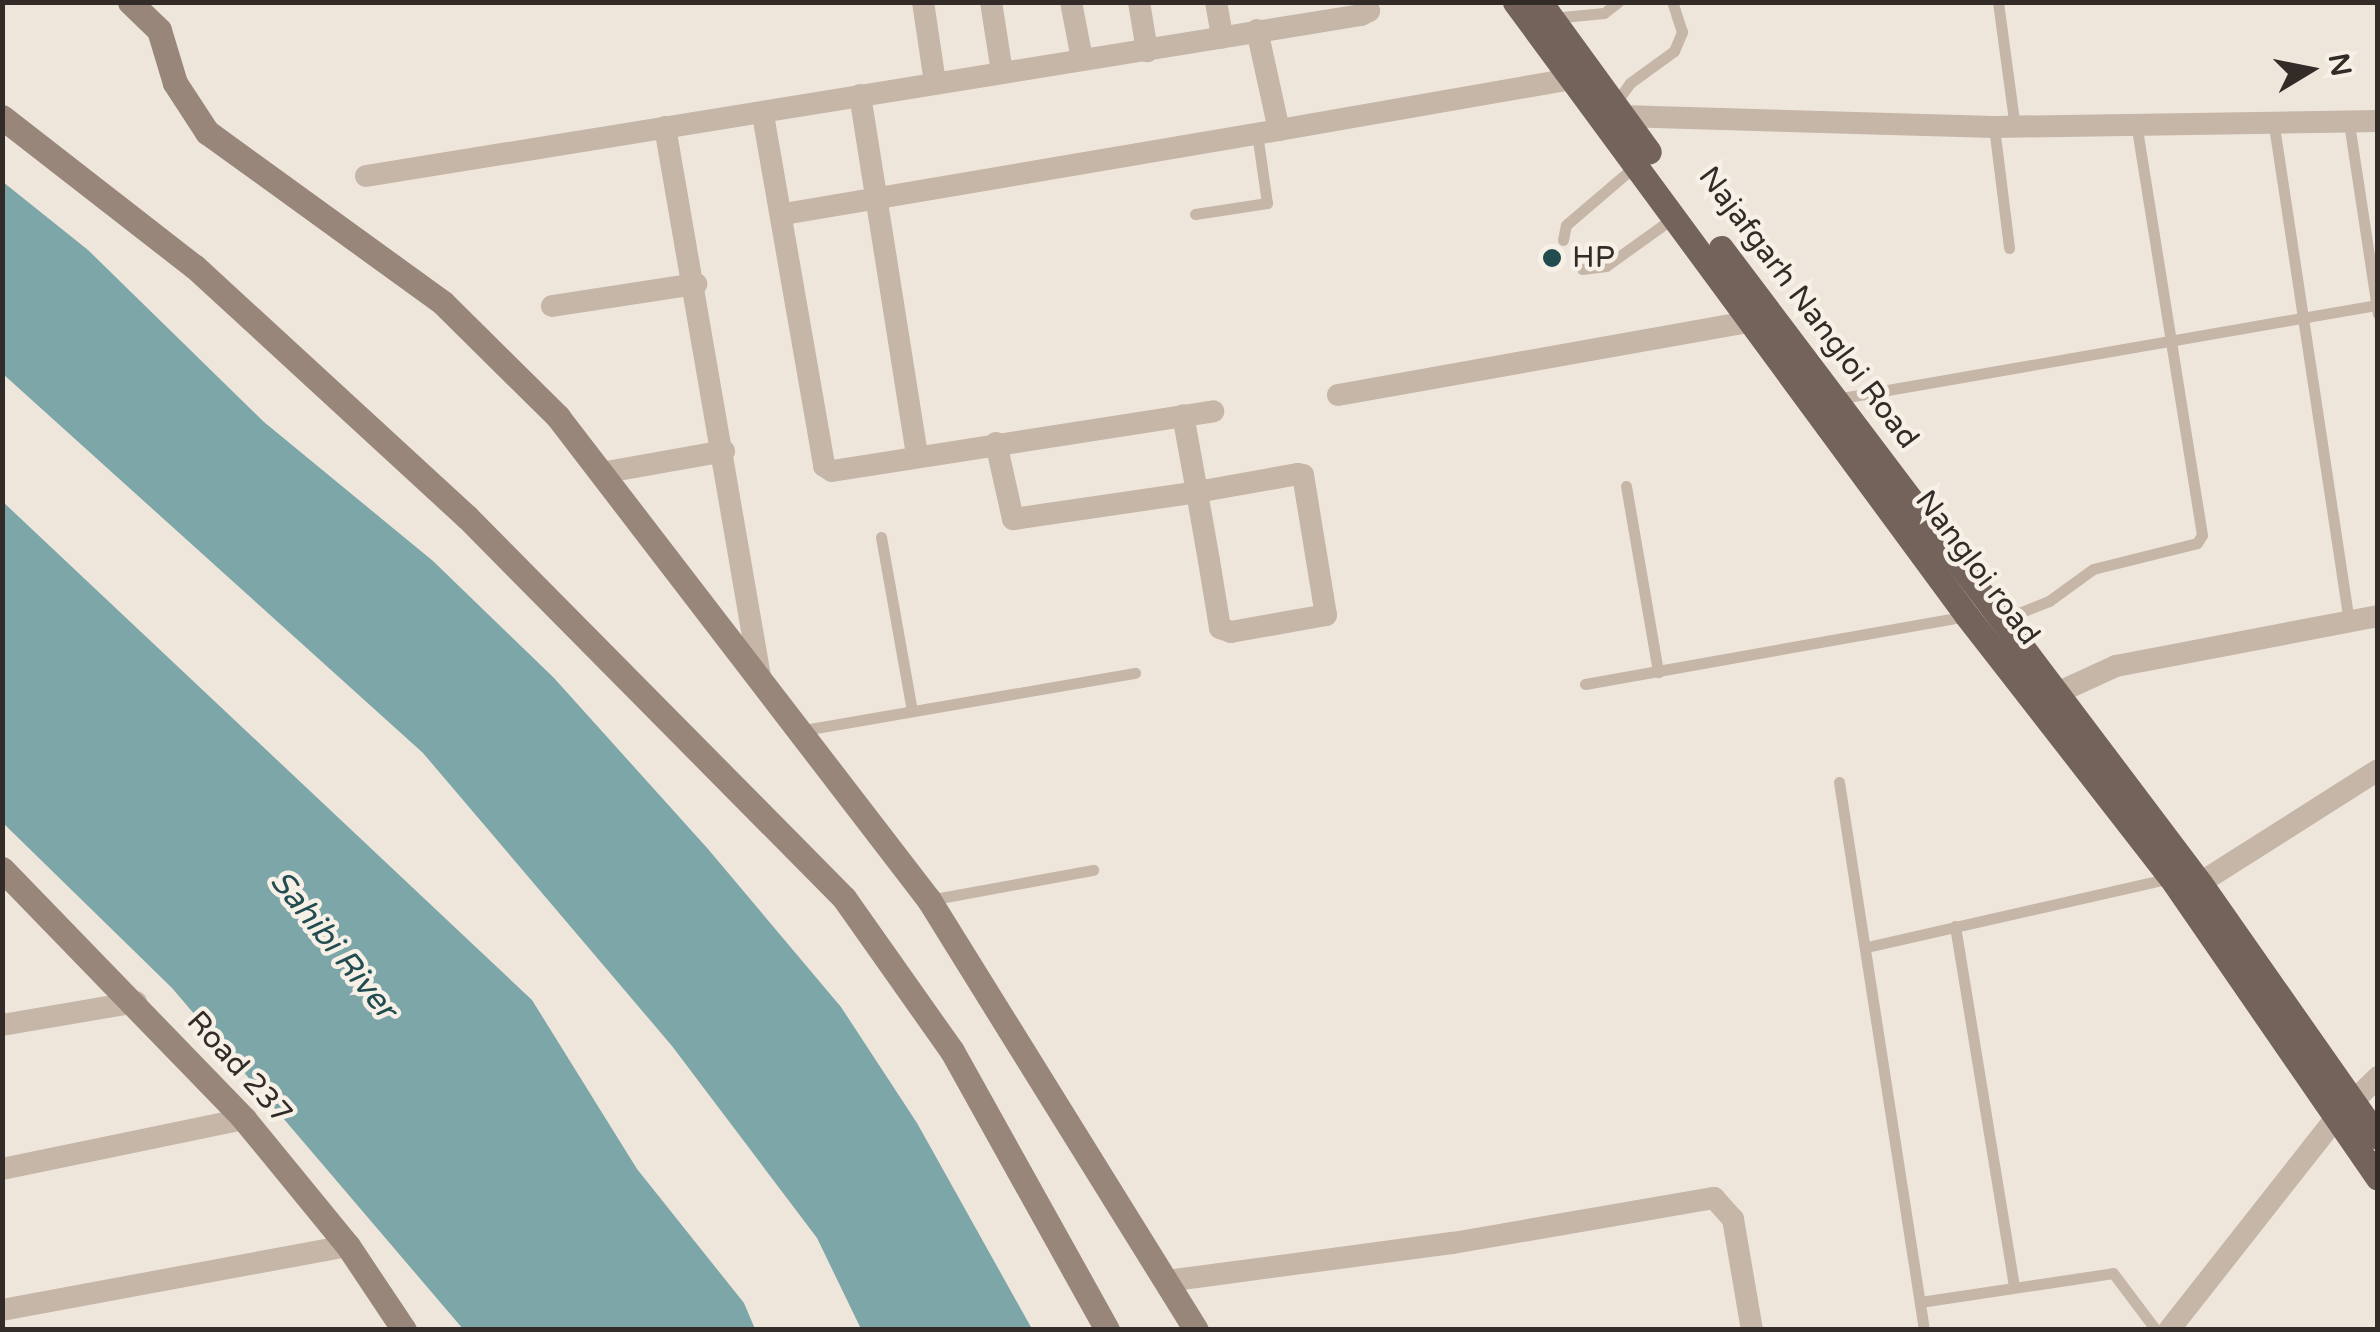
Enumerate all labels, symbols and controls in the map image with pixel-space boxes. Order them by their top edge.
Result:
north arrow [2260,20,2360,120]
text: N [2321,51,2358,79]
street label: Najafgarh Nangloi Road [1690,160,1926,456]
place label: HP [1572,240,1615,276]
marker: HP [1541,247,1563,269]
street label: Nangloi road [1907,484,2047,652]
water label: Sahibi River [262,863,404,1027]
street label: Road 237 [179,1004,299,1132]

